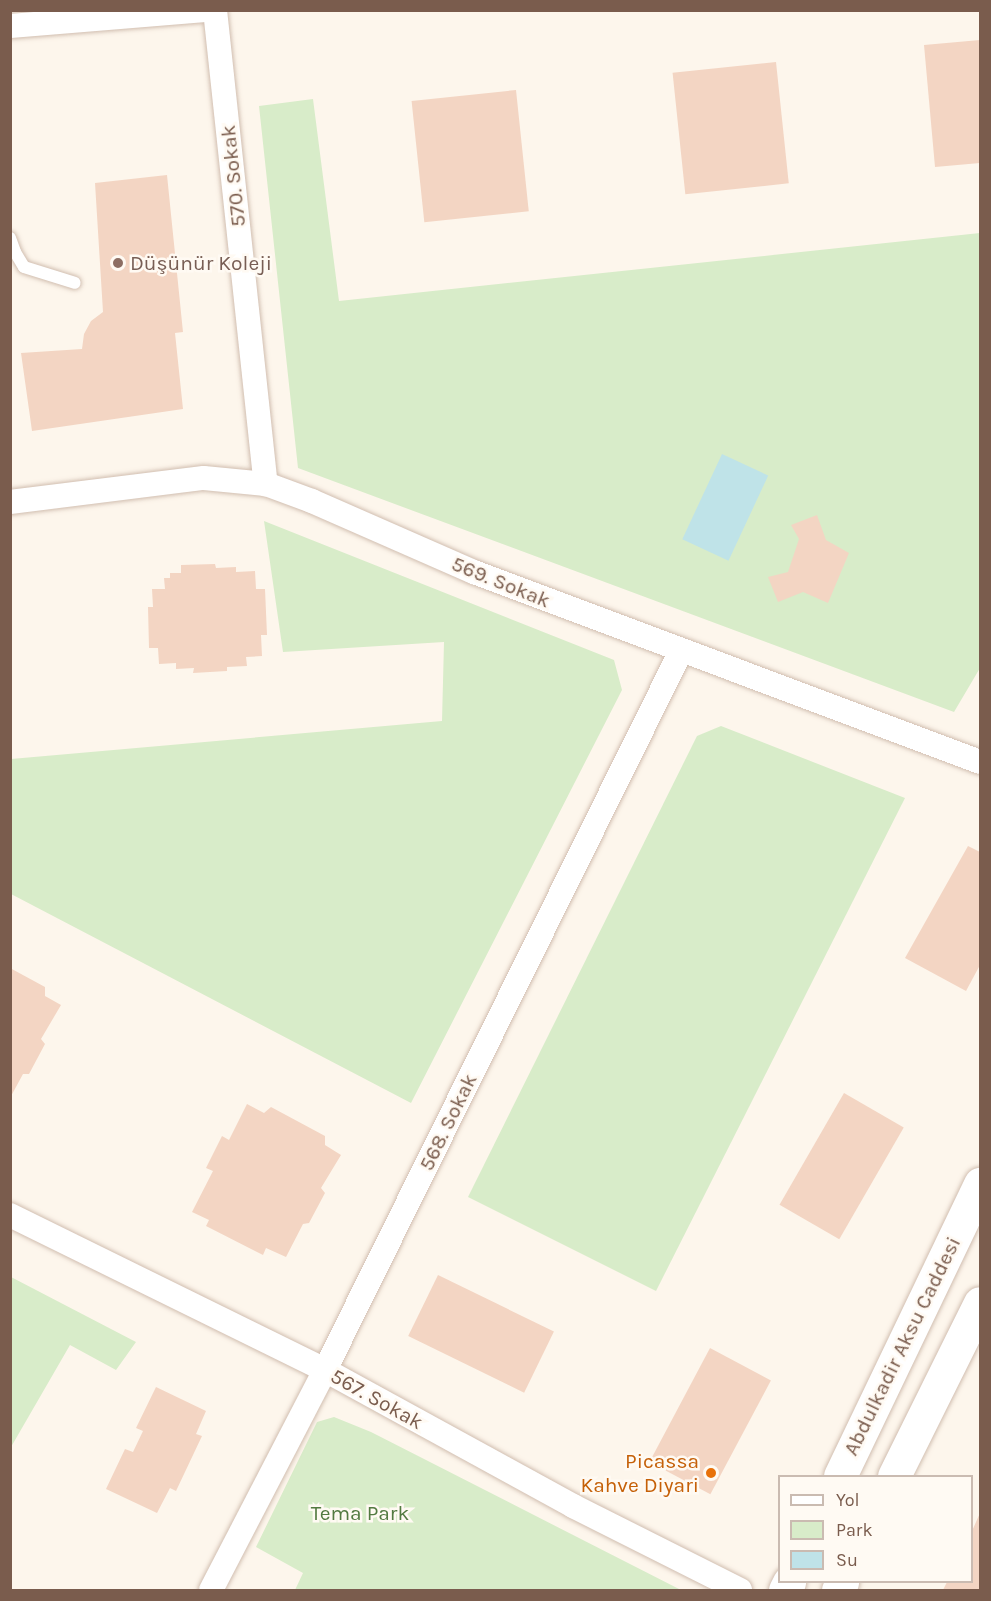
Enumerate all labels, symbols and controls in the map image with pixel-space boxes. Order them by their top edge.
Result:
street label: 570. Sokak [215,124,251,228]
place label: Düşünür Koleji [130,250,272,276]
marker: Düşünür Koleji [111,256,125,270]
street label: 569. Sokak [448,551,554,613]
street label: 568. Sokak [414,1069,482,1175]
street label: Abdulkadir Aksu Caddesi [838,1233,966,1459]
street label: 567. Sokak [326,1363,428,1435]
place label: Picassa Kahve Diyari [580,1448,699,1498]
marker: Picassa Kahve Diyari [704,1466,718,1480]
legend [778,1475,973,1583]
text: Yol [836,1489,860,1511]
park label: Tema Park [311,1500,409,1526]
text: Park [836,1519,873,1541]
text: Su [836,1549,858,1571]

